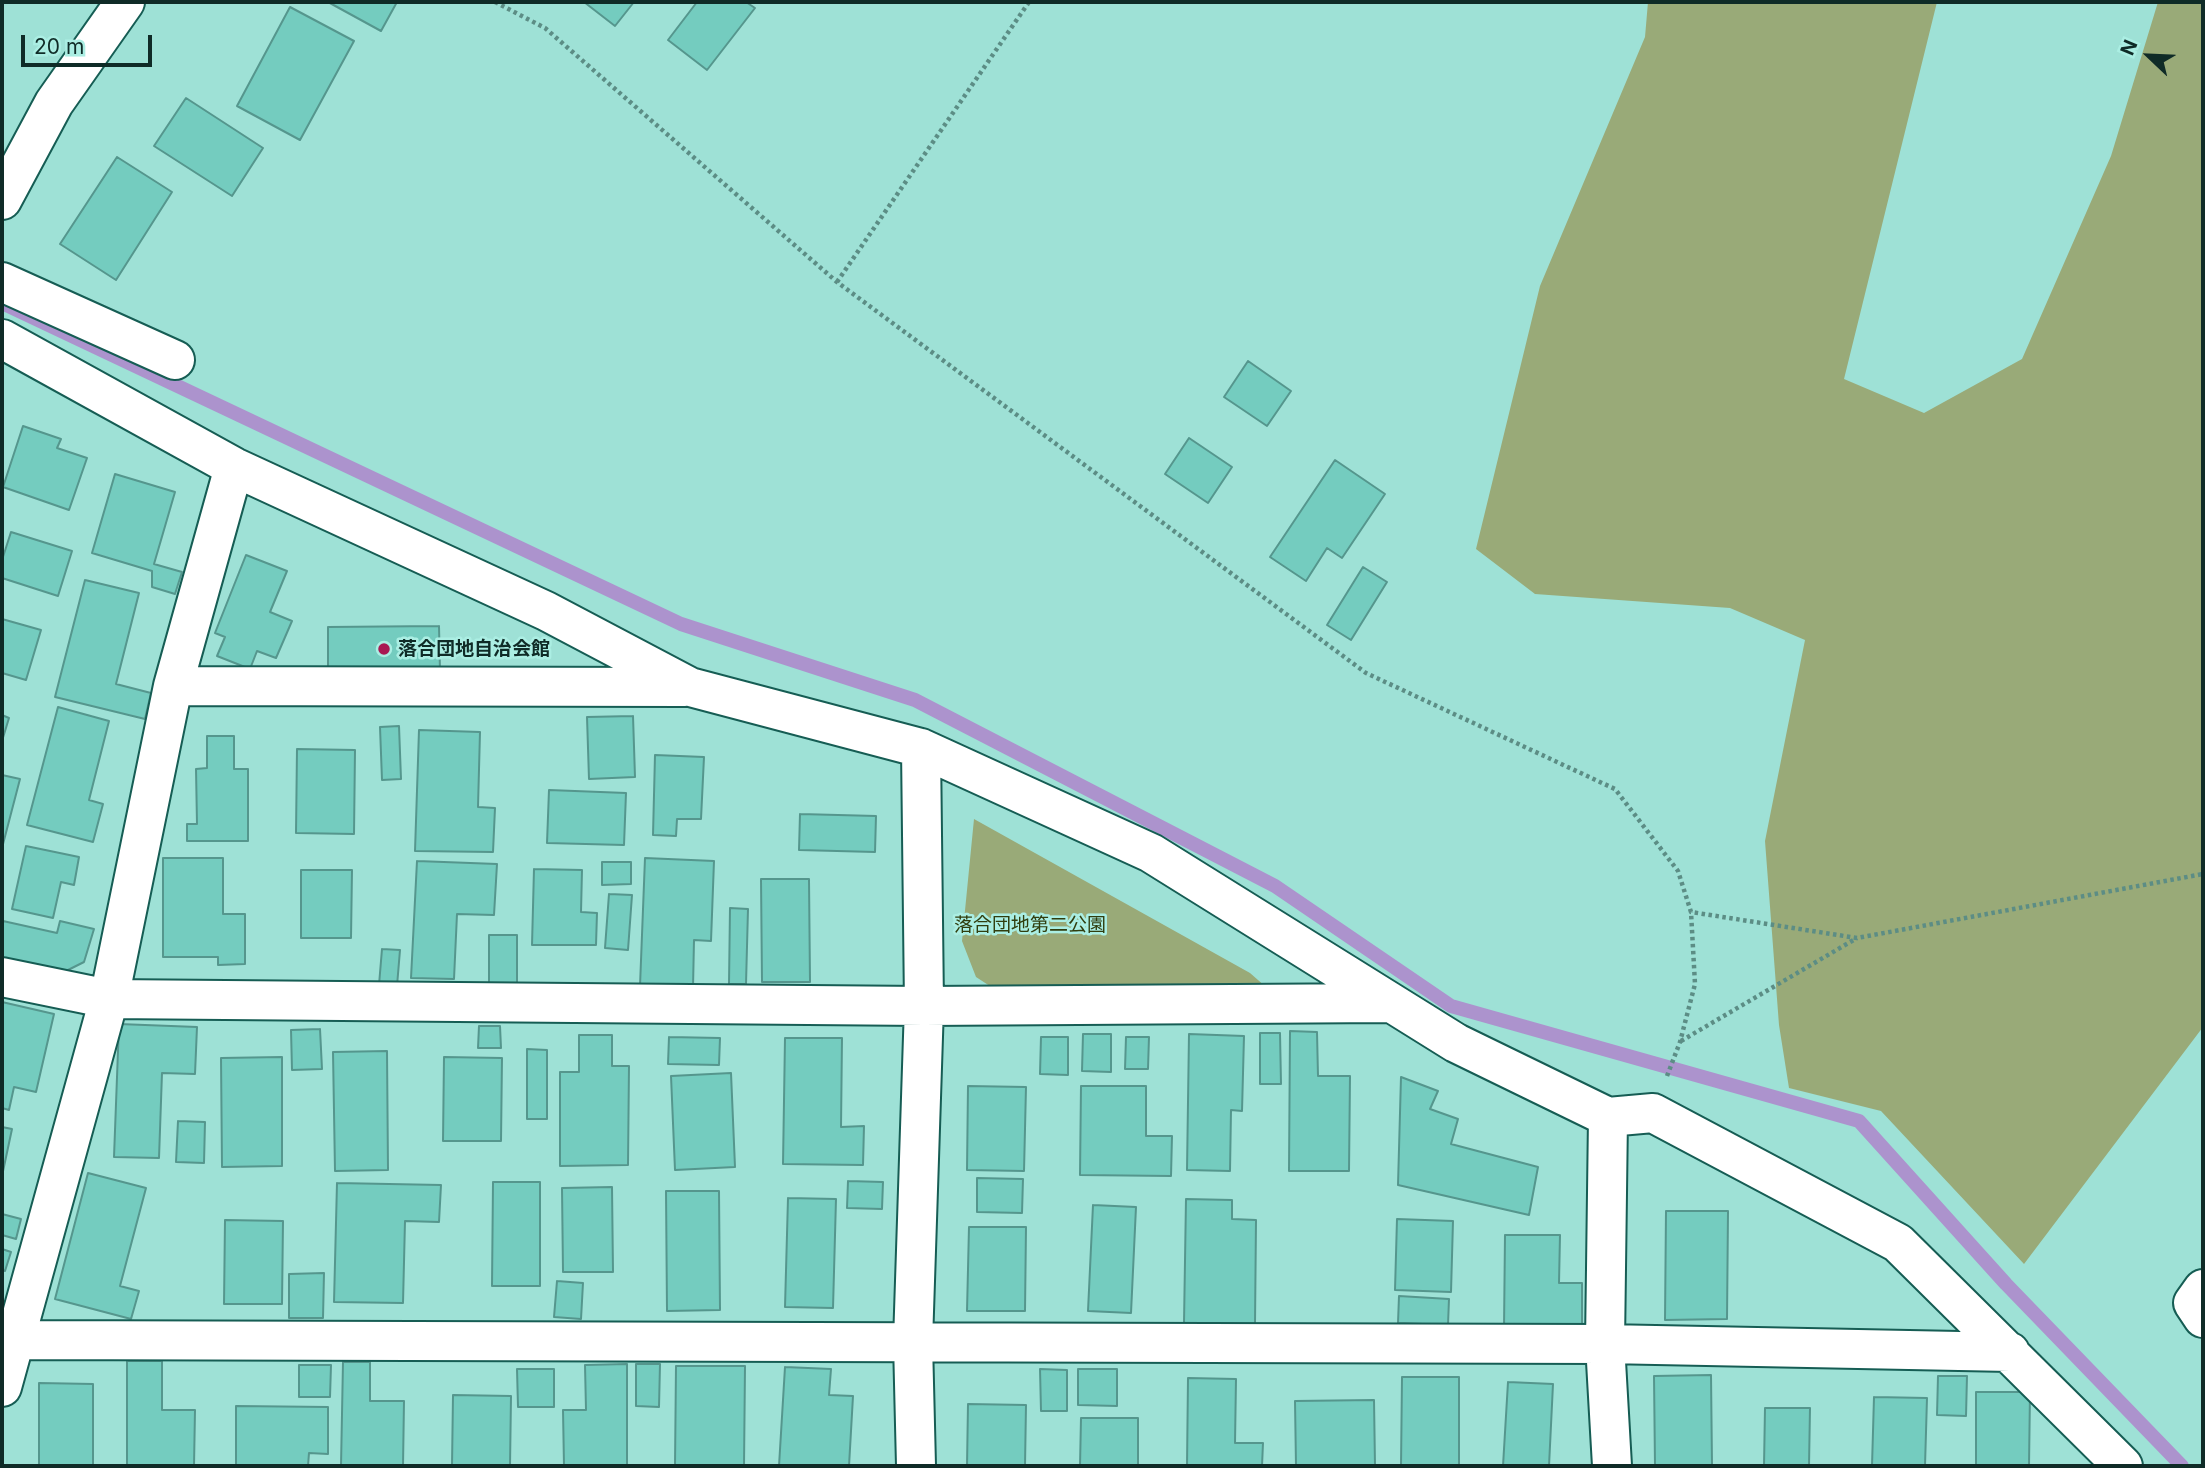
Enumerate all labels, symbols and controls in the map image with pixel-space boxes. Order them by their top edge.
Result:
scale bar [24,21,156,65]
north arrow [2114,21,2184,91]
text: 20 m [34,34,84,59]
text: N [2116,36,2143,59]
place label: 落合団地自治会館 [398,638,550,660]
marker: 落合団地自治会館 [376,641,392,657]
park label: 落合団地第二公園 [954,914,1106,936]

